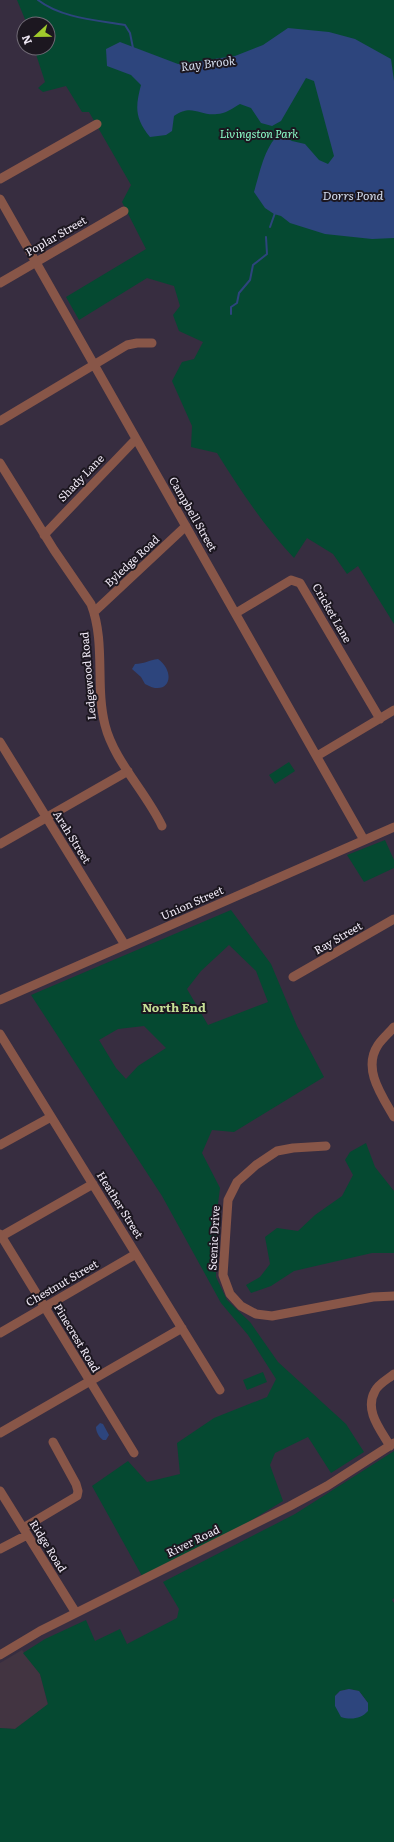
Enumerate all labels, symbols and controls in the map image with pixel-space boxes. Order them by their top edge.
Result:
north arrow [16,16,56,56]
text: N [17,33,35,47]
water label: Ray Brook [179,51,237,75]
park label: Livingston Park [220,125,298,141]
water label: Dorrs Pond [323,186,384,204]
street label: Poplar Street [22,211,89,259]
street label: Shady Lane [54,450,107,505]
street label: Campbell Street [166,473,222,554]
street label: Byledge Road [100,531,162,590]
street label: Cricket Lane [309,580,357,646]
street label: Ledgewood Road [75,631,99,721]
street label: Arah Street [50,807,96,867]
street label: Union Street [158,881,226,923]
street label: Ray Street [310,917,365,957]
district label: North End [142,998,206,1016]
street label: Heather Street [94,1168,148,1242]
street label: Scenic Drive [203,1205,223,1271]
street label: Chestnut Street [22,1255,101,1309]
street label: Pinecrest Road [51,1300,105,1375]
street label: Ridge Road [26,1516,71,1575]
street label: River Road [163,1520,222,1560]

